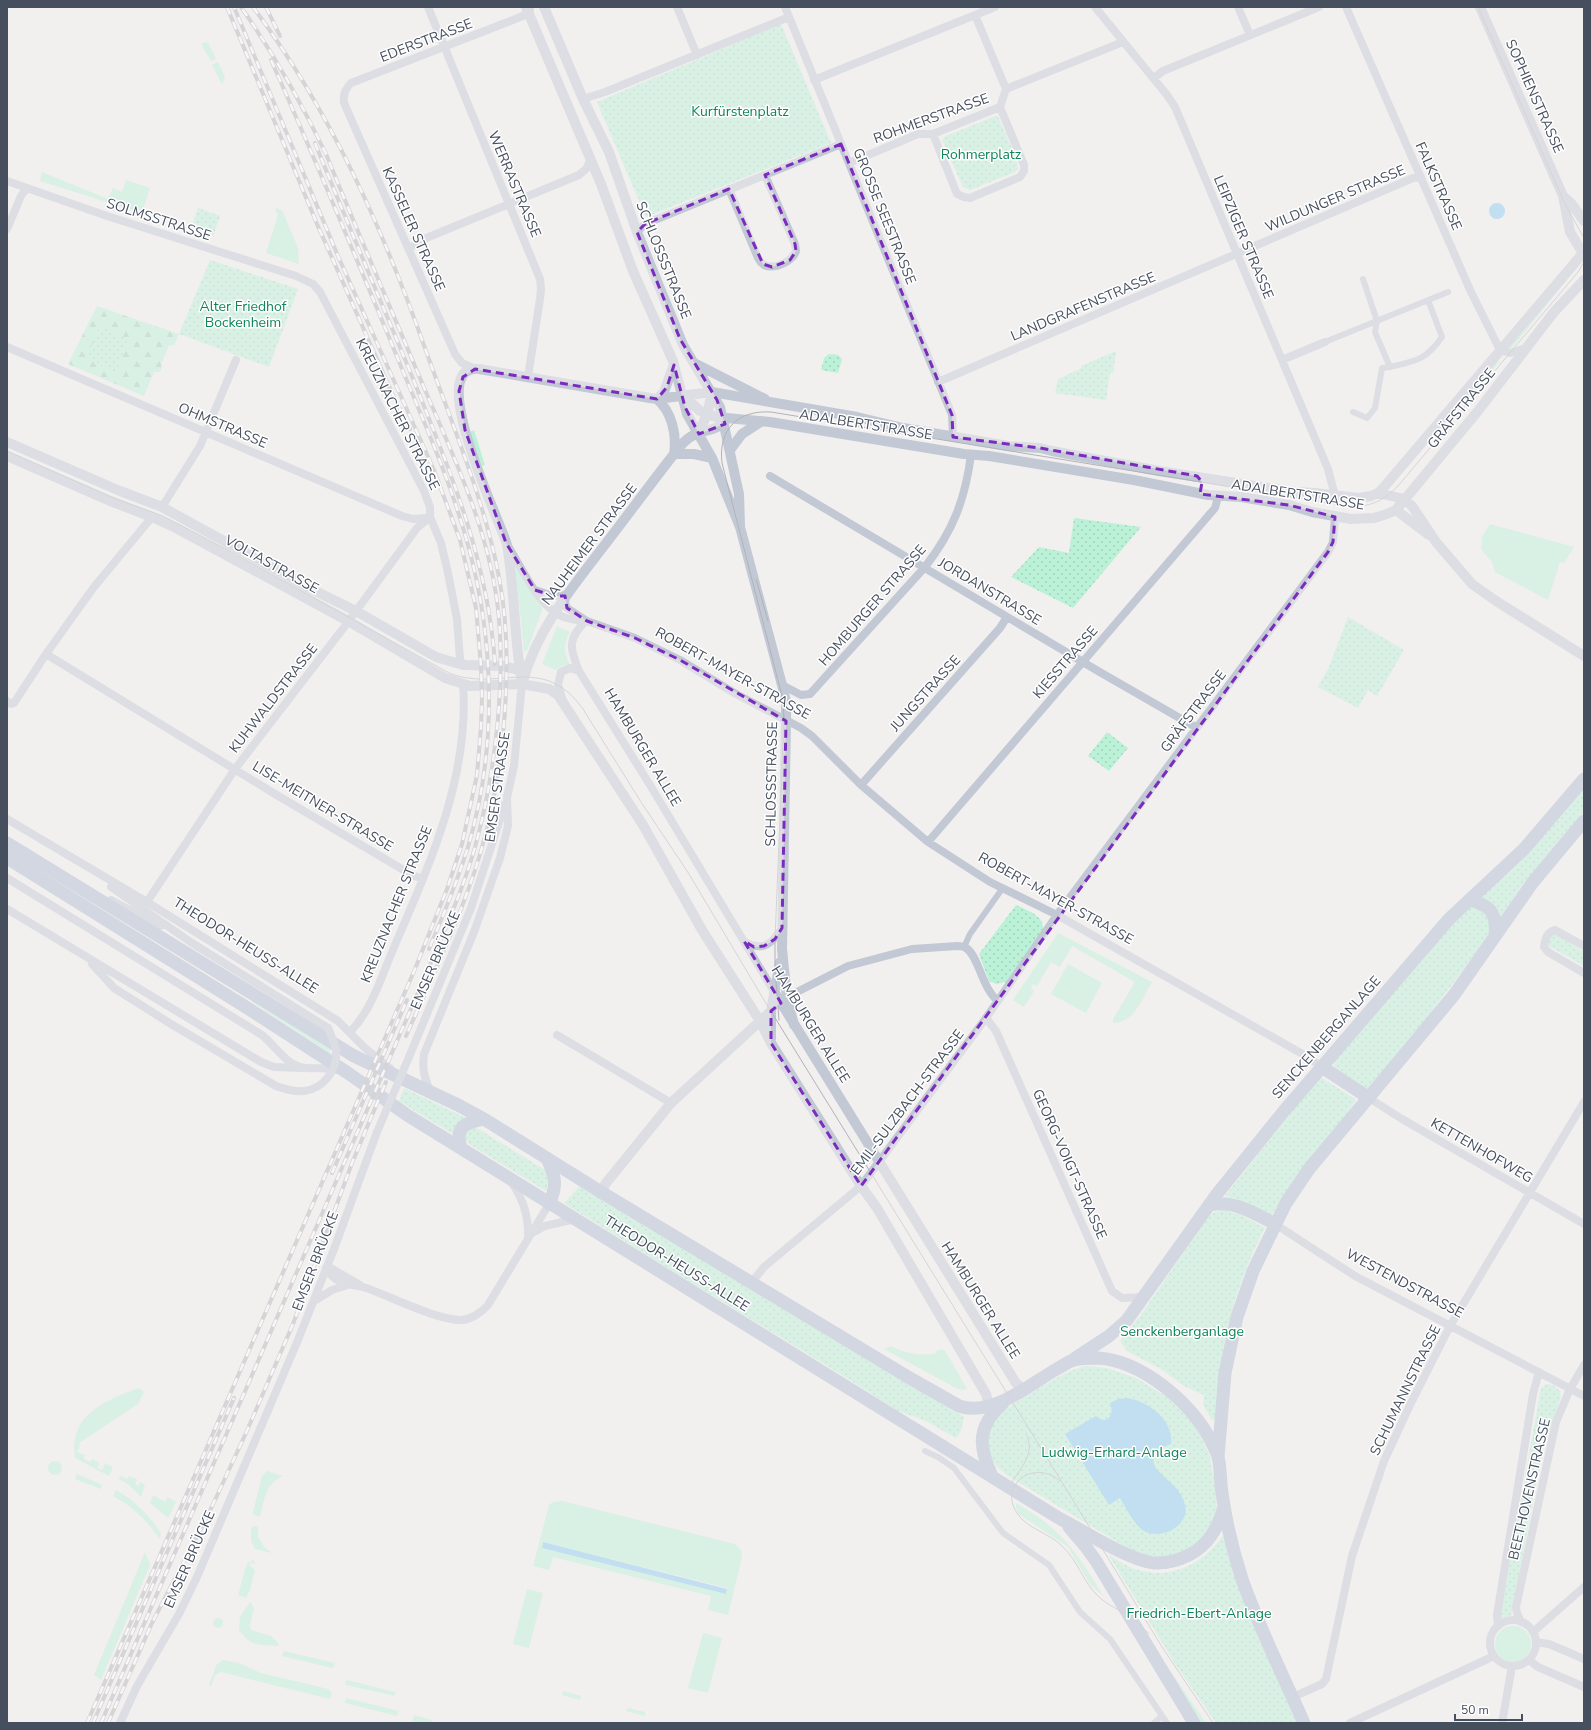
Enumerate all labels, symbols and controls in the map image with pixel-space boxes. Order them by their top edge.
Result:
street label: EDERSTRASSE [377,14,475,67]
street label: SOPHIENSTRASSE [1501,36,1568,156]
street label: ROHMERSTRASSE [871,89,992,148]
park label: Kurfürstenplatz [691,102,789,121]
street label: WERRASTRASSE [484,128,546,240]
street label: FALKSTRASSE [1411,139,1466,233]
street label: GROSSE SEESTRASSE [848,145,921,287]
park label: Rohmerplatz [941,145,1022,164]
street label: WILDUNGER STRASSE [1262,160,1408,237]
street label: KASSELER STRASSE [378,164,449,294]
street label: LEIPZIGER STRASSE [1209,172,1278,302]
street label: SOLMSSTRASSE [104,194,214,245]
street label: SCHLOSSSTRASSE [631,199,696,322]
street label: LANDGRAFENSTRASSE [1008,267,1159,346]
park label: Alter Friedhof Bockenheim [200,297,287,332]
street label: KREUZNACHER STRASSE [351,335,444,493]
street label: GRÄFSTRASSE [1423,364,1500,453]
street label: OHMSTRASSE [175,398,270,453]
street label: ADALBERTSTRASSE [798,405,934,444]
street label: ADALBERTSTRASSE [1230,475,1366,514]
street label: NAUHEIMER STRASSE [537,480,641,609]
street label: VOLTASTRASSE [220,530,322,598]
street label: HOMBURGER STRASSE [814,541,930,670]
street label: JORDANSTRASSE [934,553,1045,630]
street label: KIESSTRASSE [1029,622,1102,703]
street label: ROBERT-MAYER-STRASSE [652,623,814,724]
street label: KUHWALDSTRASSE [225,640,322,757]
street label: JUNGSTRASSE [885,651,965,736]
street label: GRÄFSTRASSE [1156,666,1231,756]
street label: HAMBURGER ALLEE [600,685,685,810]
street label: SCHLOSSSTRASSE [761,721,782,847]
street label: EMSER STRASSE [480,731,515,844]
street label: LISE-MEITNER-STRASSE [249,757,397,856]
street label: KREUZNACHER STRASSE [356,823,437,986]
street label: ROBERT-MAYER-STRASSE [975,848,1137,949]
street label: THEODOR-HEUSS-ALLEE [170,893,322,998]
street label: EMSER BRÜCKE [406,908,465,1012]
street label: HAMBURGER ALLEE [767,962,854,1086]
street label: SENCKENBERGANLAGE [1268,972,1385,1103]
street label: EMIL-SULZBACH-STRASSE [846,1026,968,1179]
street label: GEORG-VOIGT-STRASSE [1028,1086,1111,1242]
street label: KETTENHOFWEG [1427,1113,1536,1187]
street label: EMSER BRÜCKE [288,1209,343,1314]
street label: THEODOR-HEUSS-ALLEE [601,1211,753,1316]
street label: HAMBURGER ALLEE [937,1238,1024,1362]
street label: WESTENDSTRASSE [1343,1244,1467,1323]
park label: Senckenberganlage [1120,1322,1244,1341]
street label: SCHUMANNSTRASSE [1365,1322,1445,1459]
street label: BEETHOVENSTRASSE [1504,1416,1555,1562]
park label: Ludwig-Erhard-Anlage [1041,1443,1187,1462]
street label: EMSER BRÜCKE [159,1507,220,1611]
park label: Friedrich-Ebert-Anlage [1127,1604,1271,1623]
scale bar [1455,1696,1522,1722]
text: 50 m [1461,1702,1489,1718]

